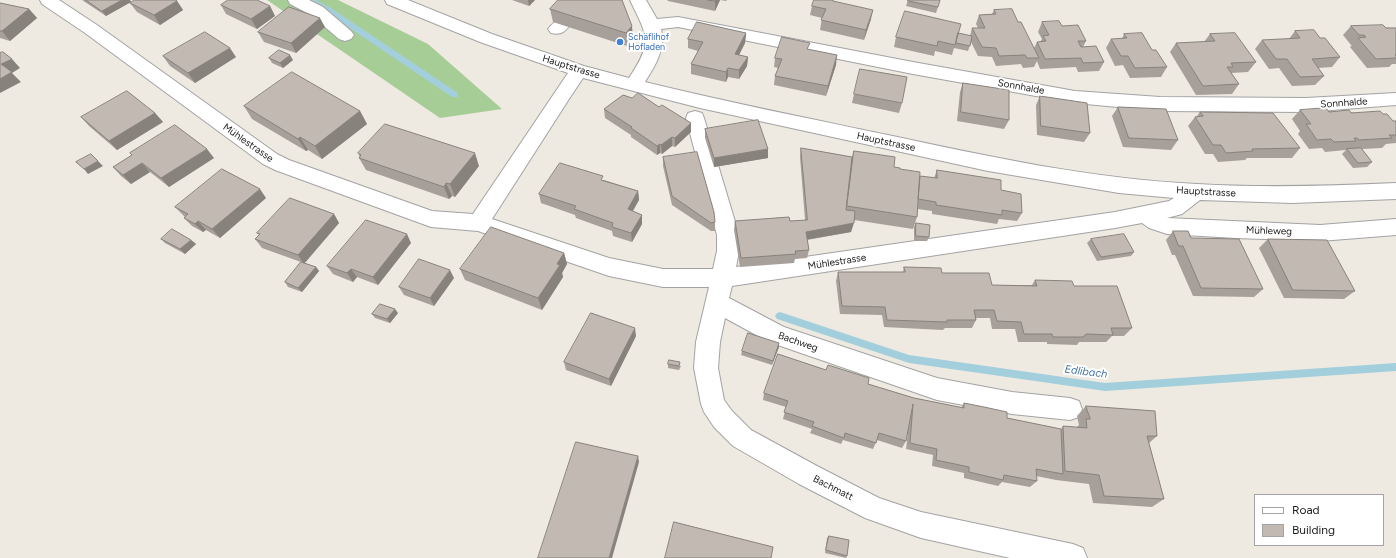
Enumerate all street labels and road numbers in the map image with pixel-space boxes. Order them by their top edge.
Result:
street label: Hauptstrasse [541,53,601,81]
street label: Sonnhalde [997,77,1045,97]
street label: Sonnhalde [1320,95,1368,111]
street label: Mühlestrasse [220,121,276,165]
street label: Hauptstrasse [856,130,916,154]
street label: Hauptstrasse [1176,184,1236,200]
street label: Mühleweg [1246,224,1292,238]
street label: Mühlestrasse [807,251,867,273]
street label: Bachweg [777,330,819,354]
street label: Bachmatt [811,473,855,503]

